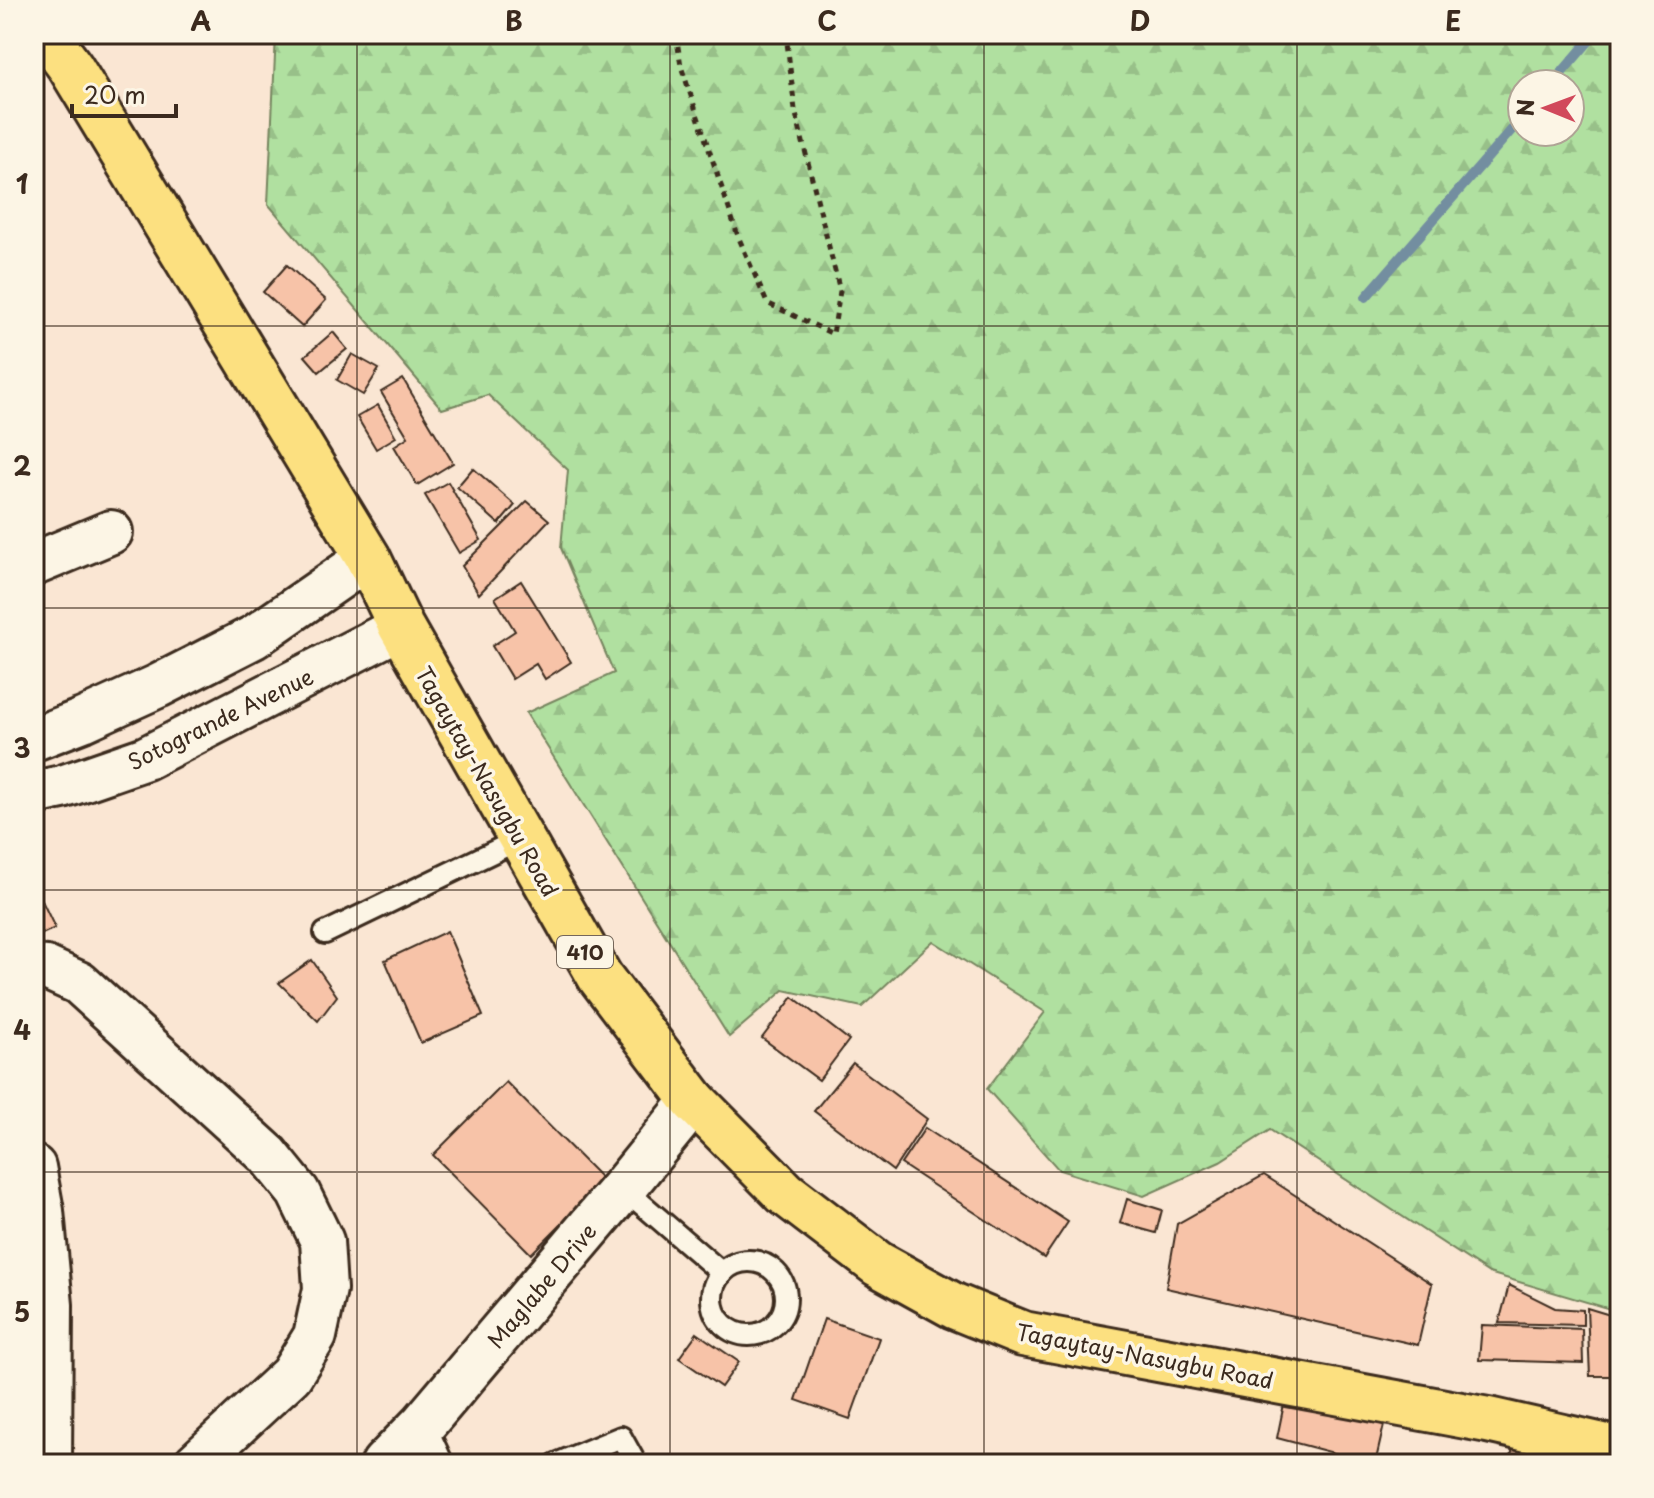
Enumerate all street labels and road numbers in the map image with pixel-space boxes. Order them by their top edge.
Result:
street label: Sotogrande Avenue [122,659,318,777]
street label: Tagaytay-Nasugbu Road [408,660,568,902]
road number: 410 [557,936,613,968]
street label: Maglabe Drive [479,1215,603,1355]
street label: Tagaytay-Nasugbu Road [1014,1314,1276,1396]

